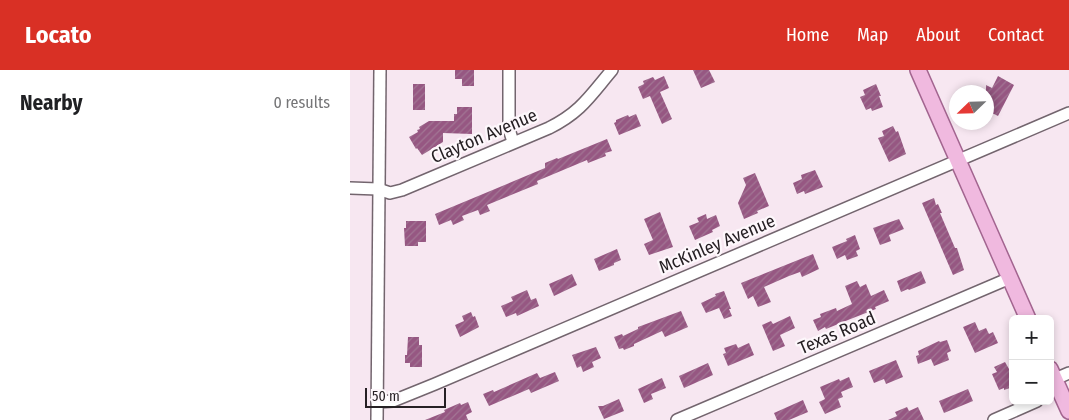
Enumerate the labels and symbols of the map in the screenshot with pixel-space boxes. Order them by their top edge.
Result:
north arrow [949,85,994,130]
street label: Clayton Avenue [428,104,540,168]
street label: McKinley Avenue [656,210,778,278]
street label: Texas Road [795,307,879,359]
scale bar [365,385,446,408]

